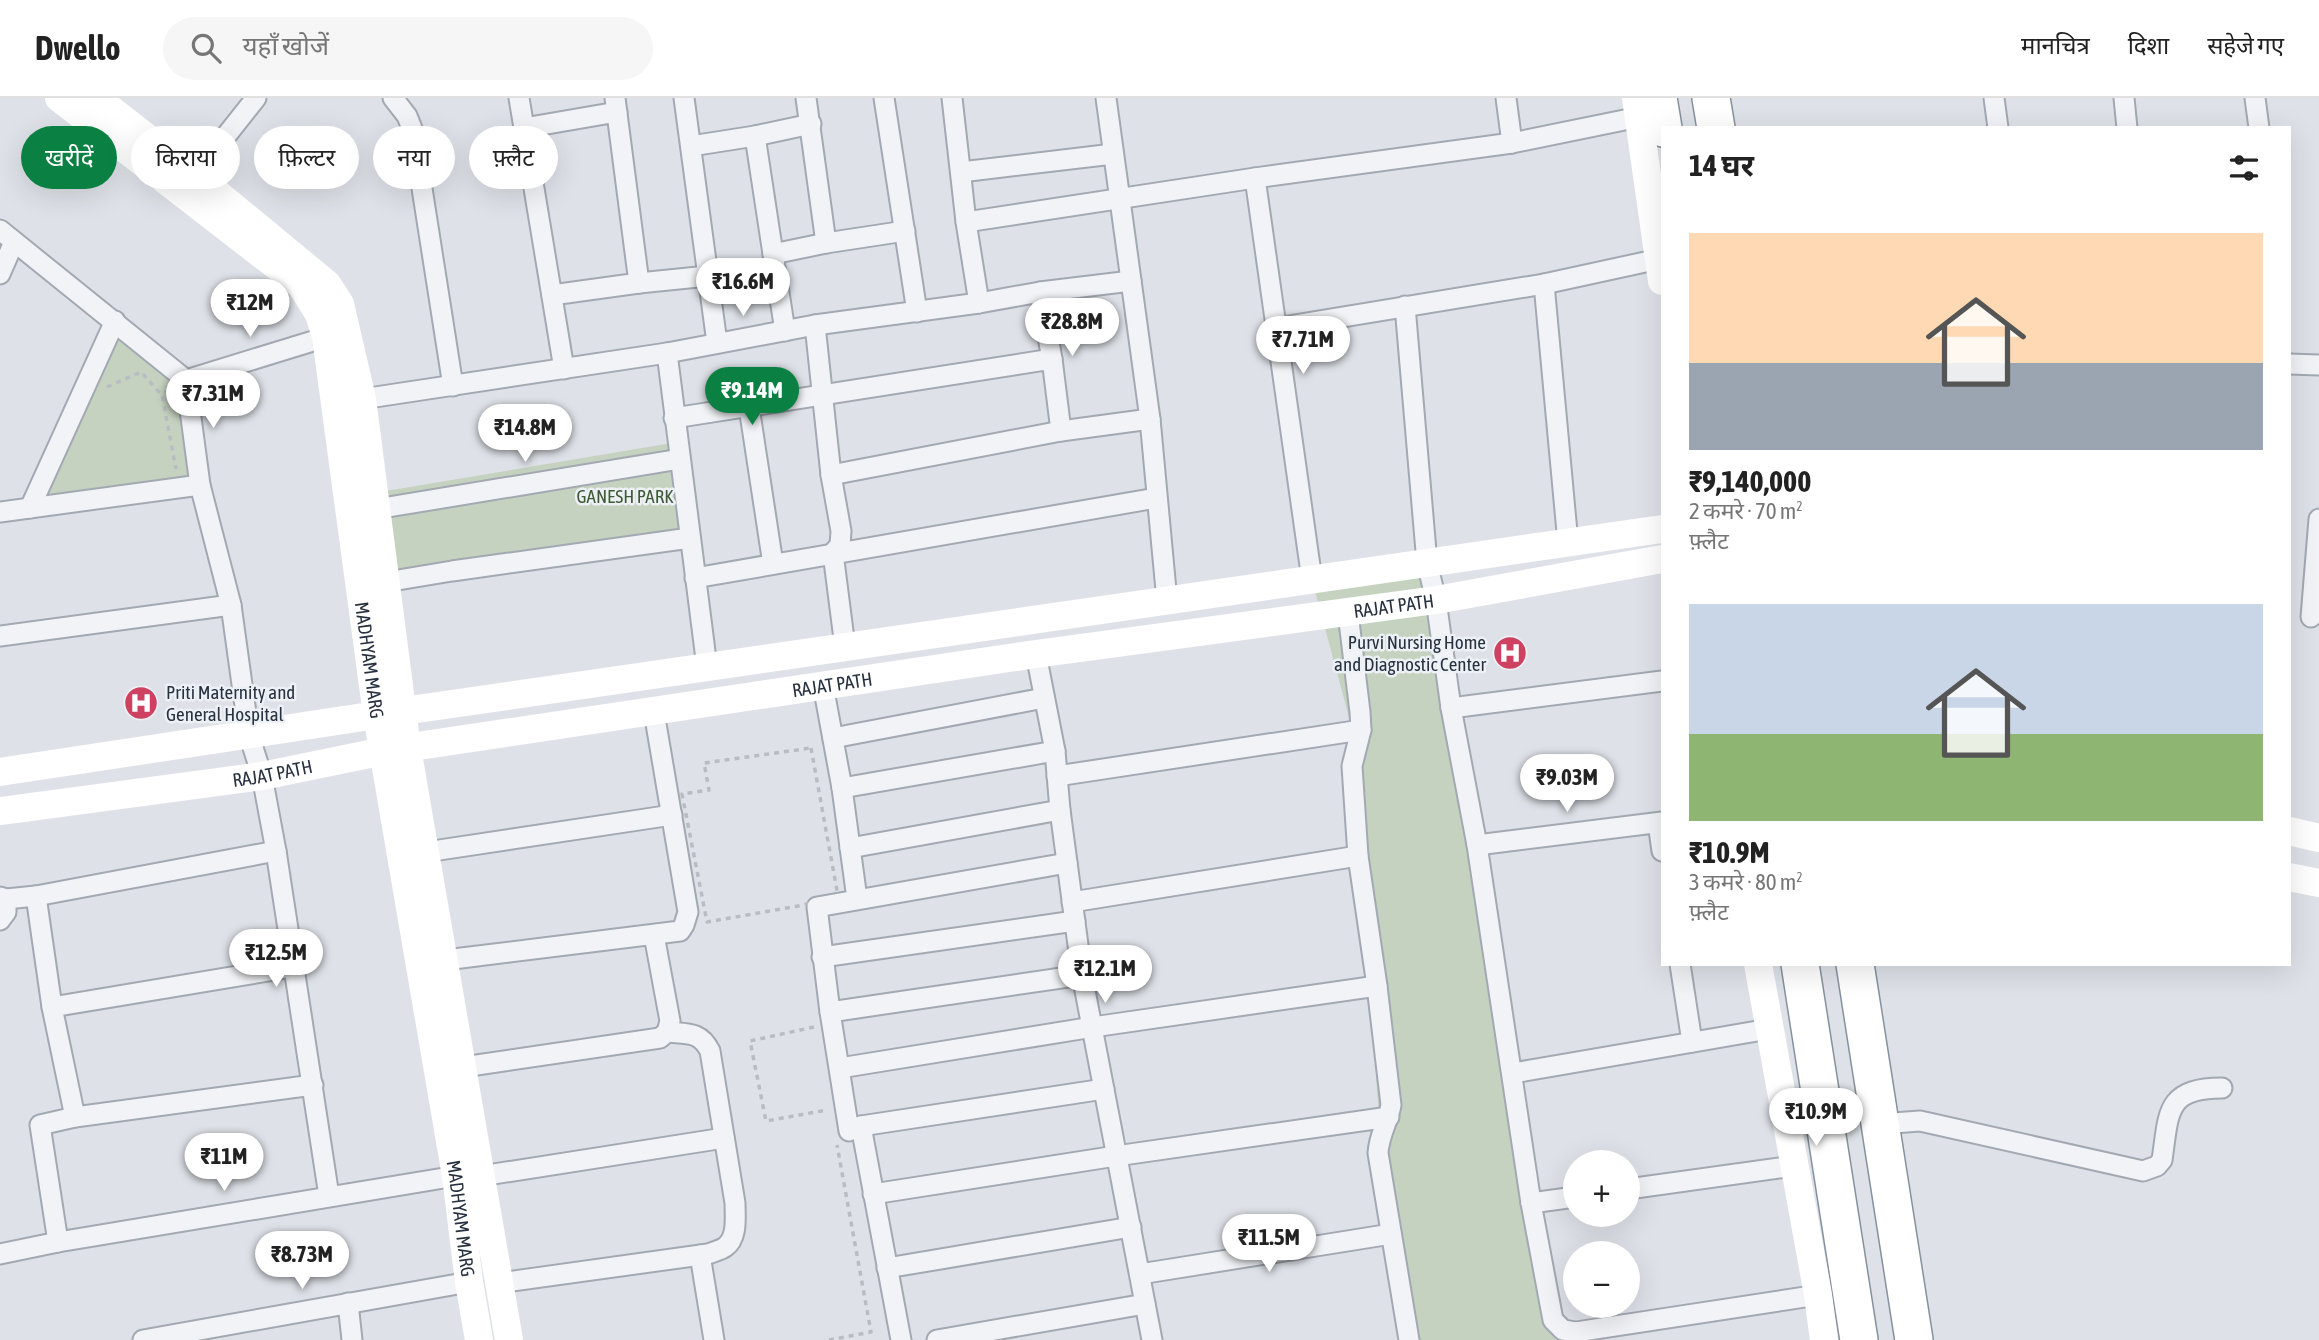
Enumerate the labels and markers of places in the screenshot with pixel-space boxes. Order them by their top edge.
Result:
pin: ₹16.6M [686,258,800,318]
pin: ₹12M [209,280,291,339]
pin: ₹28.8M [1015,299,1129,358]
pin: ₹7.71M [1246,316,1360,376]
pin: ₹9.14M [695,368,809,427]
pin: ₹7.31M [156,370,270,430]
pin: ₹14.8M [468,404,582,464]
place label: Purvi Nursing Home and Diagnostic Center [1334,631,1486,675]
hospital icon: Purvi Nursing Home and Diagnostic Center [1491,634,1529,672]
place label: Priti Maternity and General Hospital [166,681,295,725]
hospital icon: Priti Maternity and General Hospital [122,684,160,722]
pin: ₹9.03M [1510,754,1624,814]
pin: ₹12.5M [219,930,333,989]
pin: ₹12.1M [1048,946,1162,1005]
pin: ₹10.9M [1759,1088,1873,1148]
pin: ₹11M [183,1134,265,1193]
pin: ₹11.5M [1212,1214,1326,1274]
pin: ₹8.73M [245,1232,359,1291]

